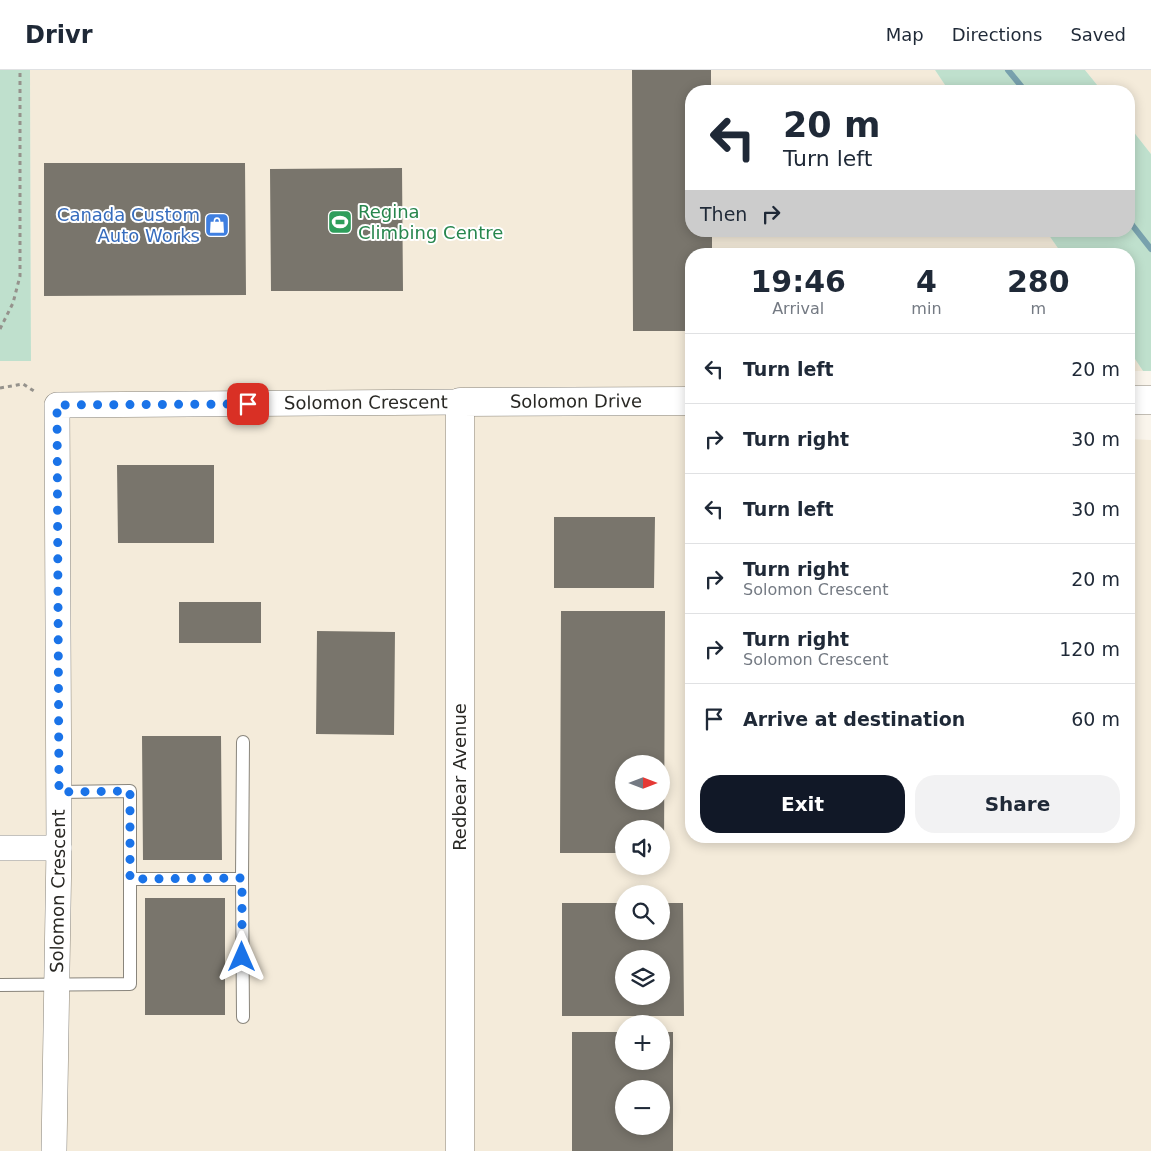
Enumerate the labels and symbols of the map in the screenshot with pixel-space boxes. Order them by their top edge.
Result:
place label: Regina Climbing Centre [358,201,503,243]
place label: Canada Custom Auto Works [57,204,200,246]
sports icon: Regina Climbing Centre [327,209,353,235]
shop icon: Canada Custom Auto Works [204,212,230,238]
pin [227,383,269,425]
street label: Solomon Drive [510,390,642,412]
street label: Solomon Crescent [284,391,448,413]
street label: Redbear Avenue [449,703,470,851]
north arrow [615,755,670,810]
street label: Solomon Crescent [46,809,69,973]
position arrow [215,930,267,982]

